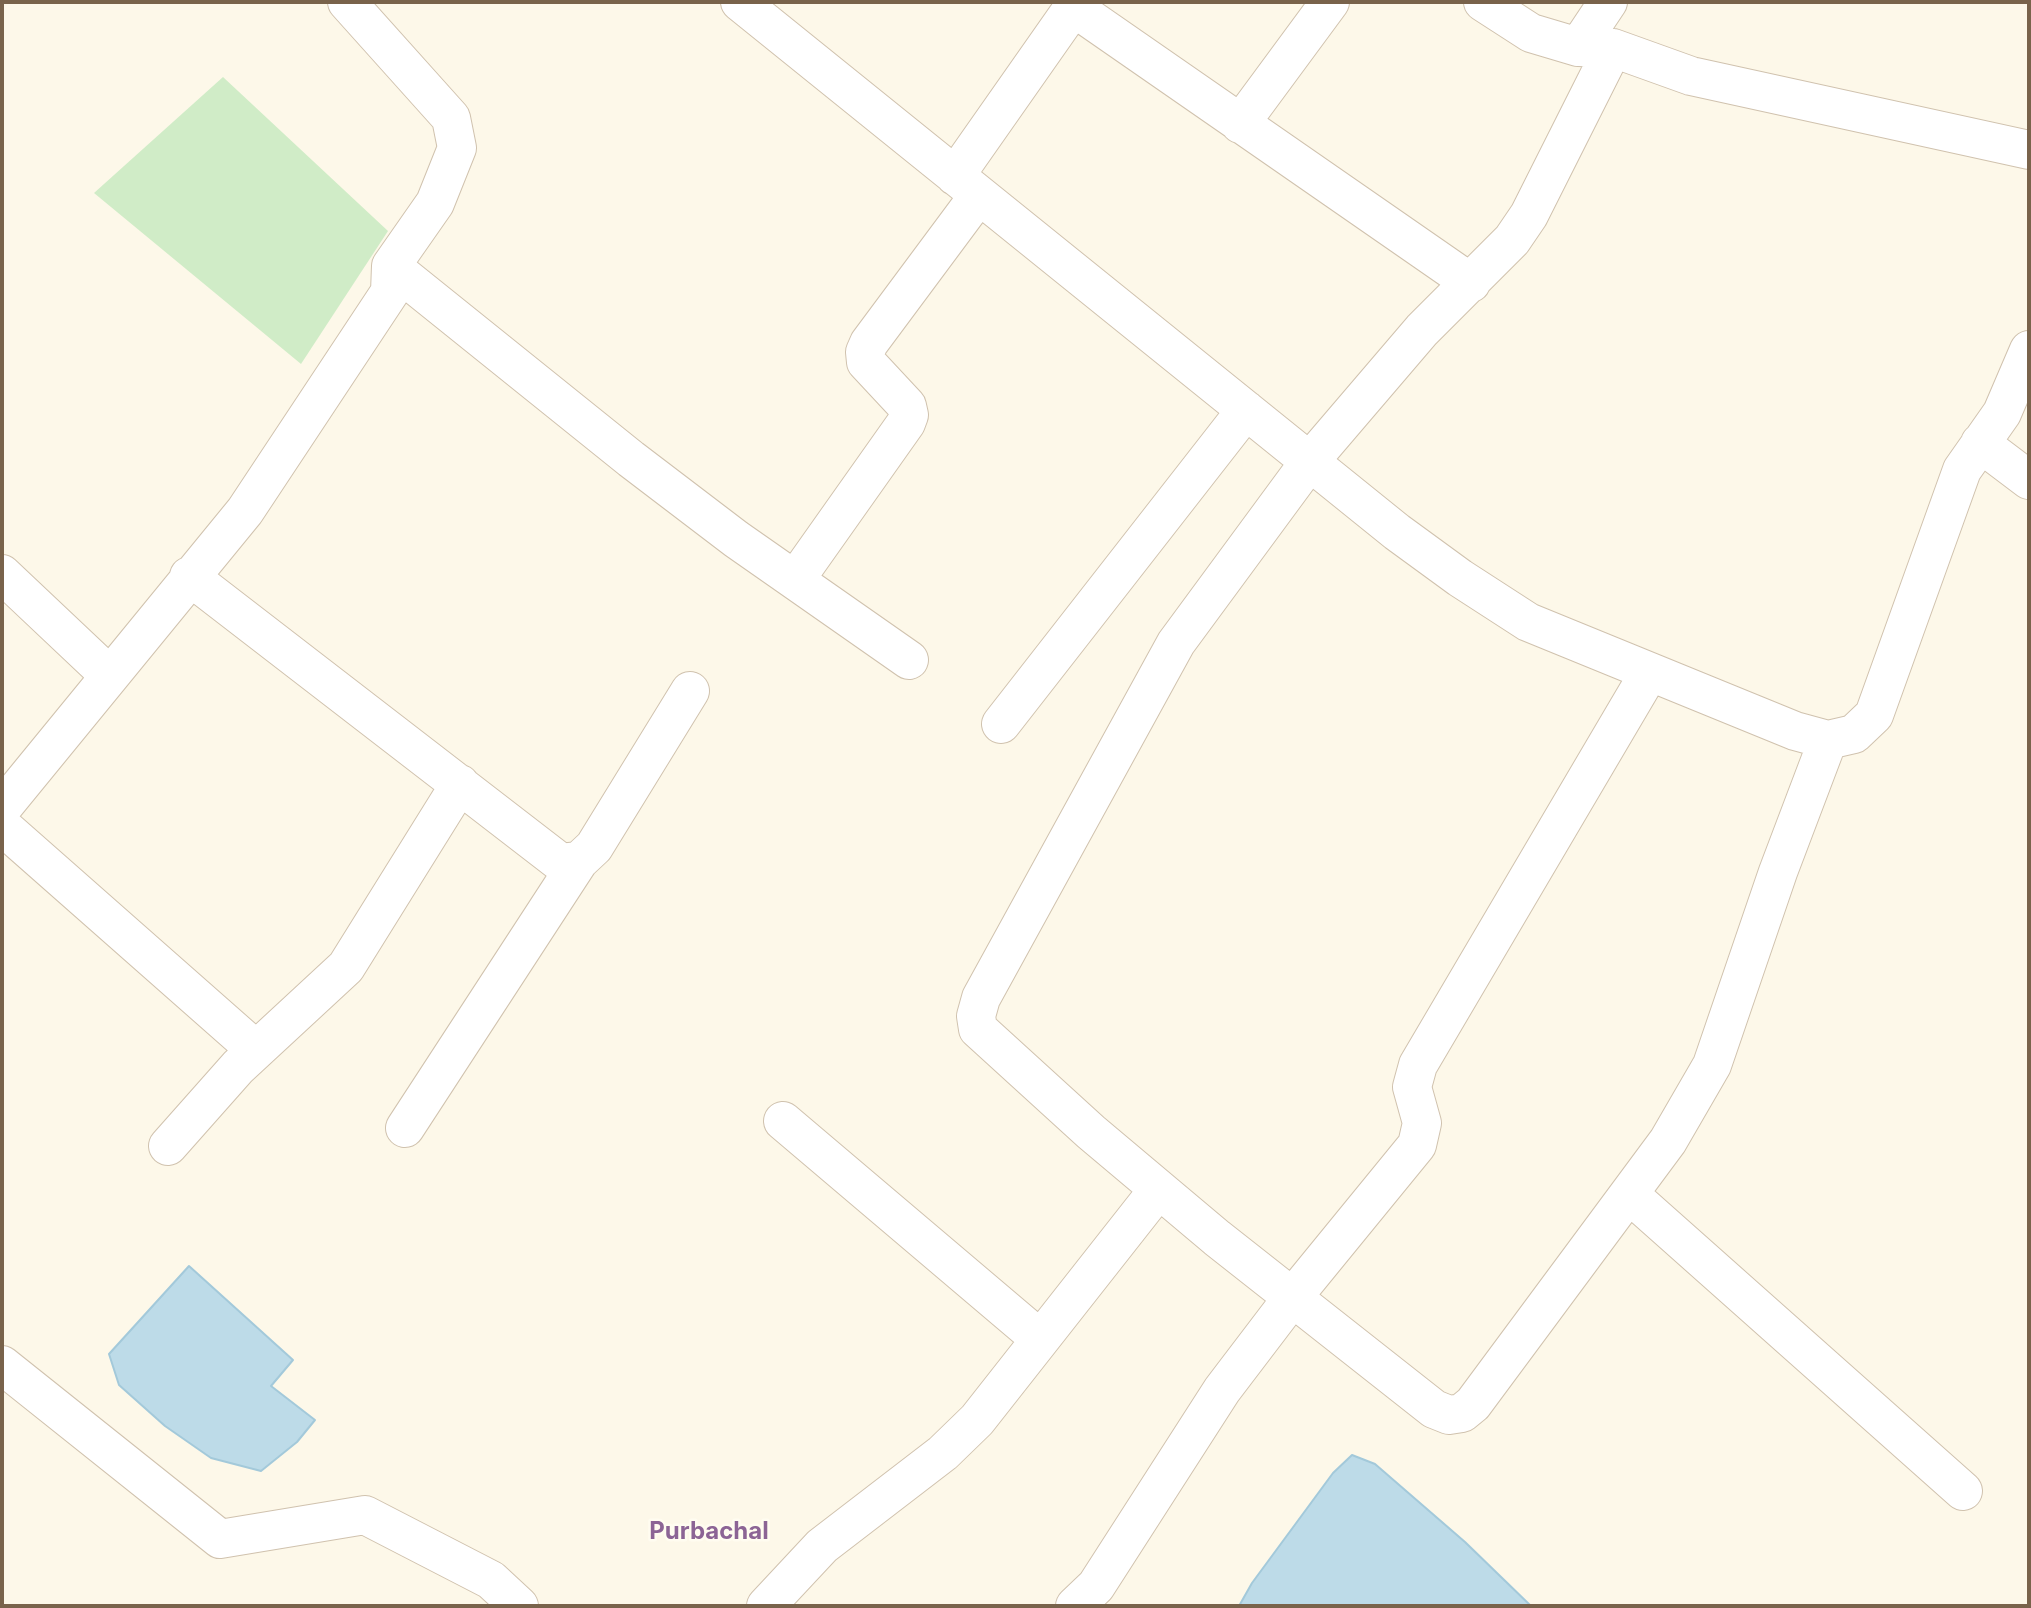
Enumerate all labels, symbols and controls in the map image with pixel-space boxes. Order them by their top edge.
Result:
district label: Purbachal [649,1518,769,1546]

